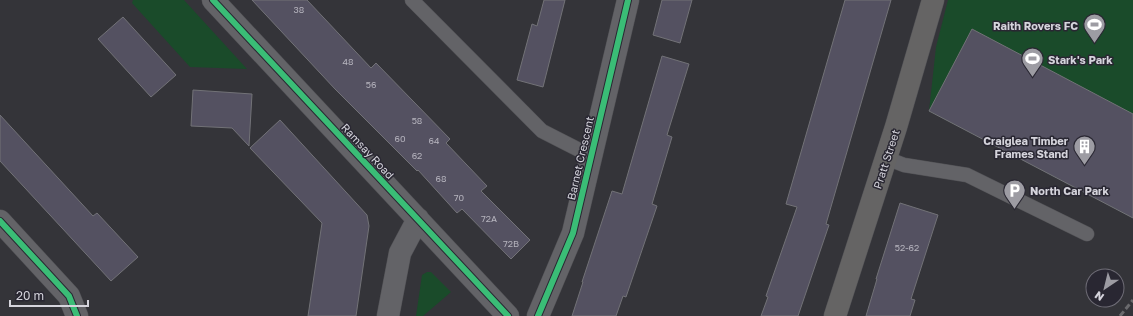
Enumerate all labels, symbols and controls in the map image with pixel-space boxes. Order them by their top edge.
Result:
house number: 38 [294,4,304,15]
sports icon: Raith Rovers FC [1081,12,1107,45]
place label: Raith Rovers FC [993,19,1078,32]
sports icon: Stark's Park [1020,46,1046,79]
place label: Stark's Park [1048,53,1113,66]
house number: 48 [343,56,353,67]
house number: 56 [366,79,376,90]
house number: 58 [412,115,422,126]
street label: Barnet Crescent [564,115,596,201]
street label: Ramsay Road [339,121,397,181]
street label: Pratt Street [870,128,902,190]
house number: 60 [394,133,406,144]
building icon: Craiglea Timber Frames Stand [1071,133,1097,166]
place label: Craiglea Timber Frames Stand [983,134,1069,160]
house number: 64 [429,135,440,146]
house number: 62 [412,150,422,161]
house number: 68 [436,173,446,184]
parking icon: North Car Park [1002,177,1028,210]
place label: North Car Park [1030,184,1109,197]
house number: 70 [454,192,465,203]
house number: 72A [481,213,497,224]
house number: 72B [503,238,519,249]
house number: 52-62 [895,242,919,253]
north arrow [1085,268,1125,308]
scale bar [10,282,88,308]
text: 20 m [16,288,44,303]
text: N [1092,289,1106,304]

